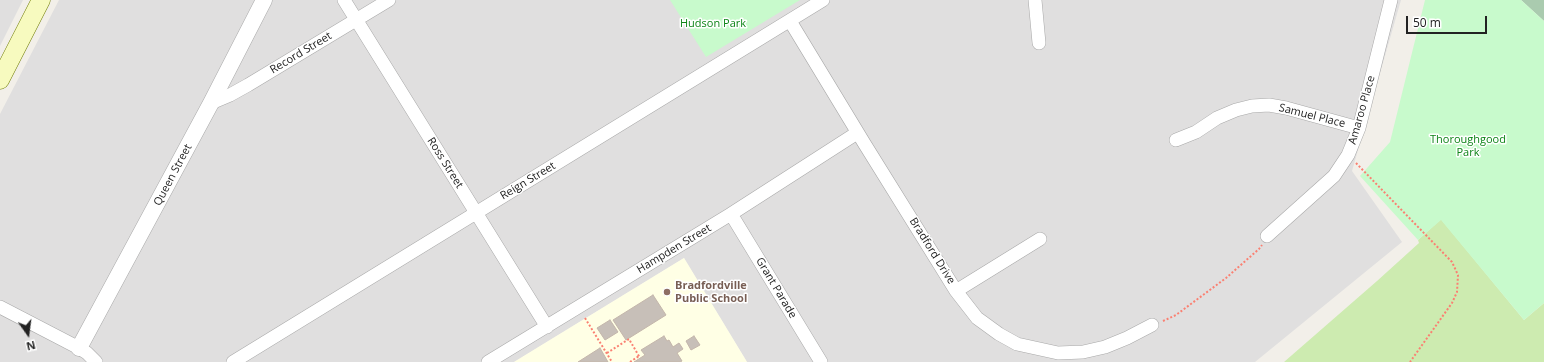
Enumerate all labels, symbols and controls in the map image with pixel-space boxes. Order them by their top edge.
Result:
scale bar [1408,8,1489,34]
text: 50 m [1413,14,1441,31]
park label: Hudson Park [680,17,746,31]
street label: Record Street [268,29,334,77]
street label: Amaroo Place [1346,74,1378,146]
street label: Samuel Place [1277,101,1347,131]
park label: Thoroughgood Park [1430,133,1506,159]
street label: Ross Street [424,135,466,191]
street label: Queen Street [151,142,195,208]
street label: Reign Street [498,159,558,203]
street label: Bradford Drive [906,215,958,287]
street label: Hampden Street [634,222,714,276]
street label: Grant Parade [753,255,799,321]
place label: Bradfordville Public School [675,279,747,305]
marker: Bradfordville Public School [662,287,672,297]
north arrow [8,314,48,354]
text: N [25,338,37,354]

